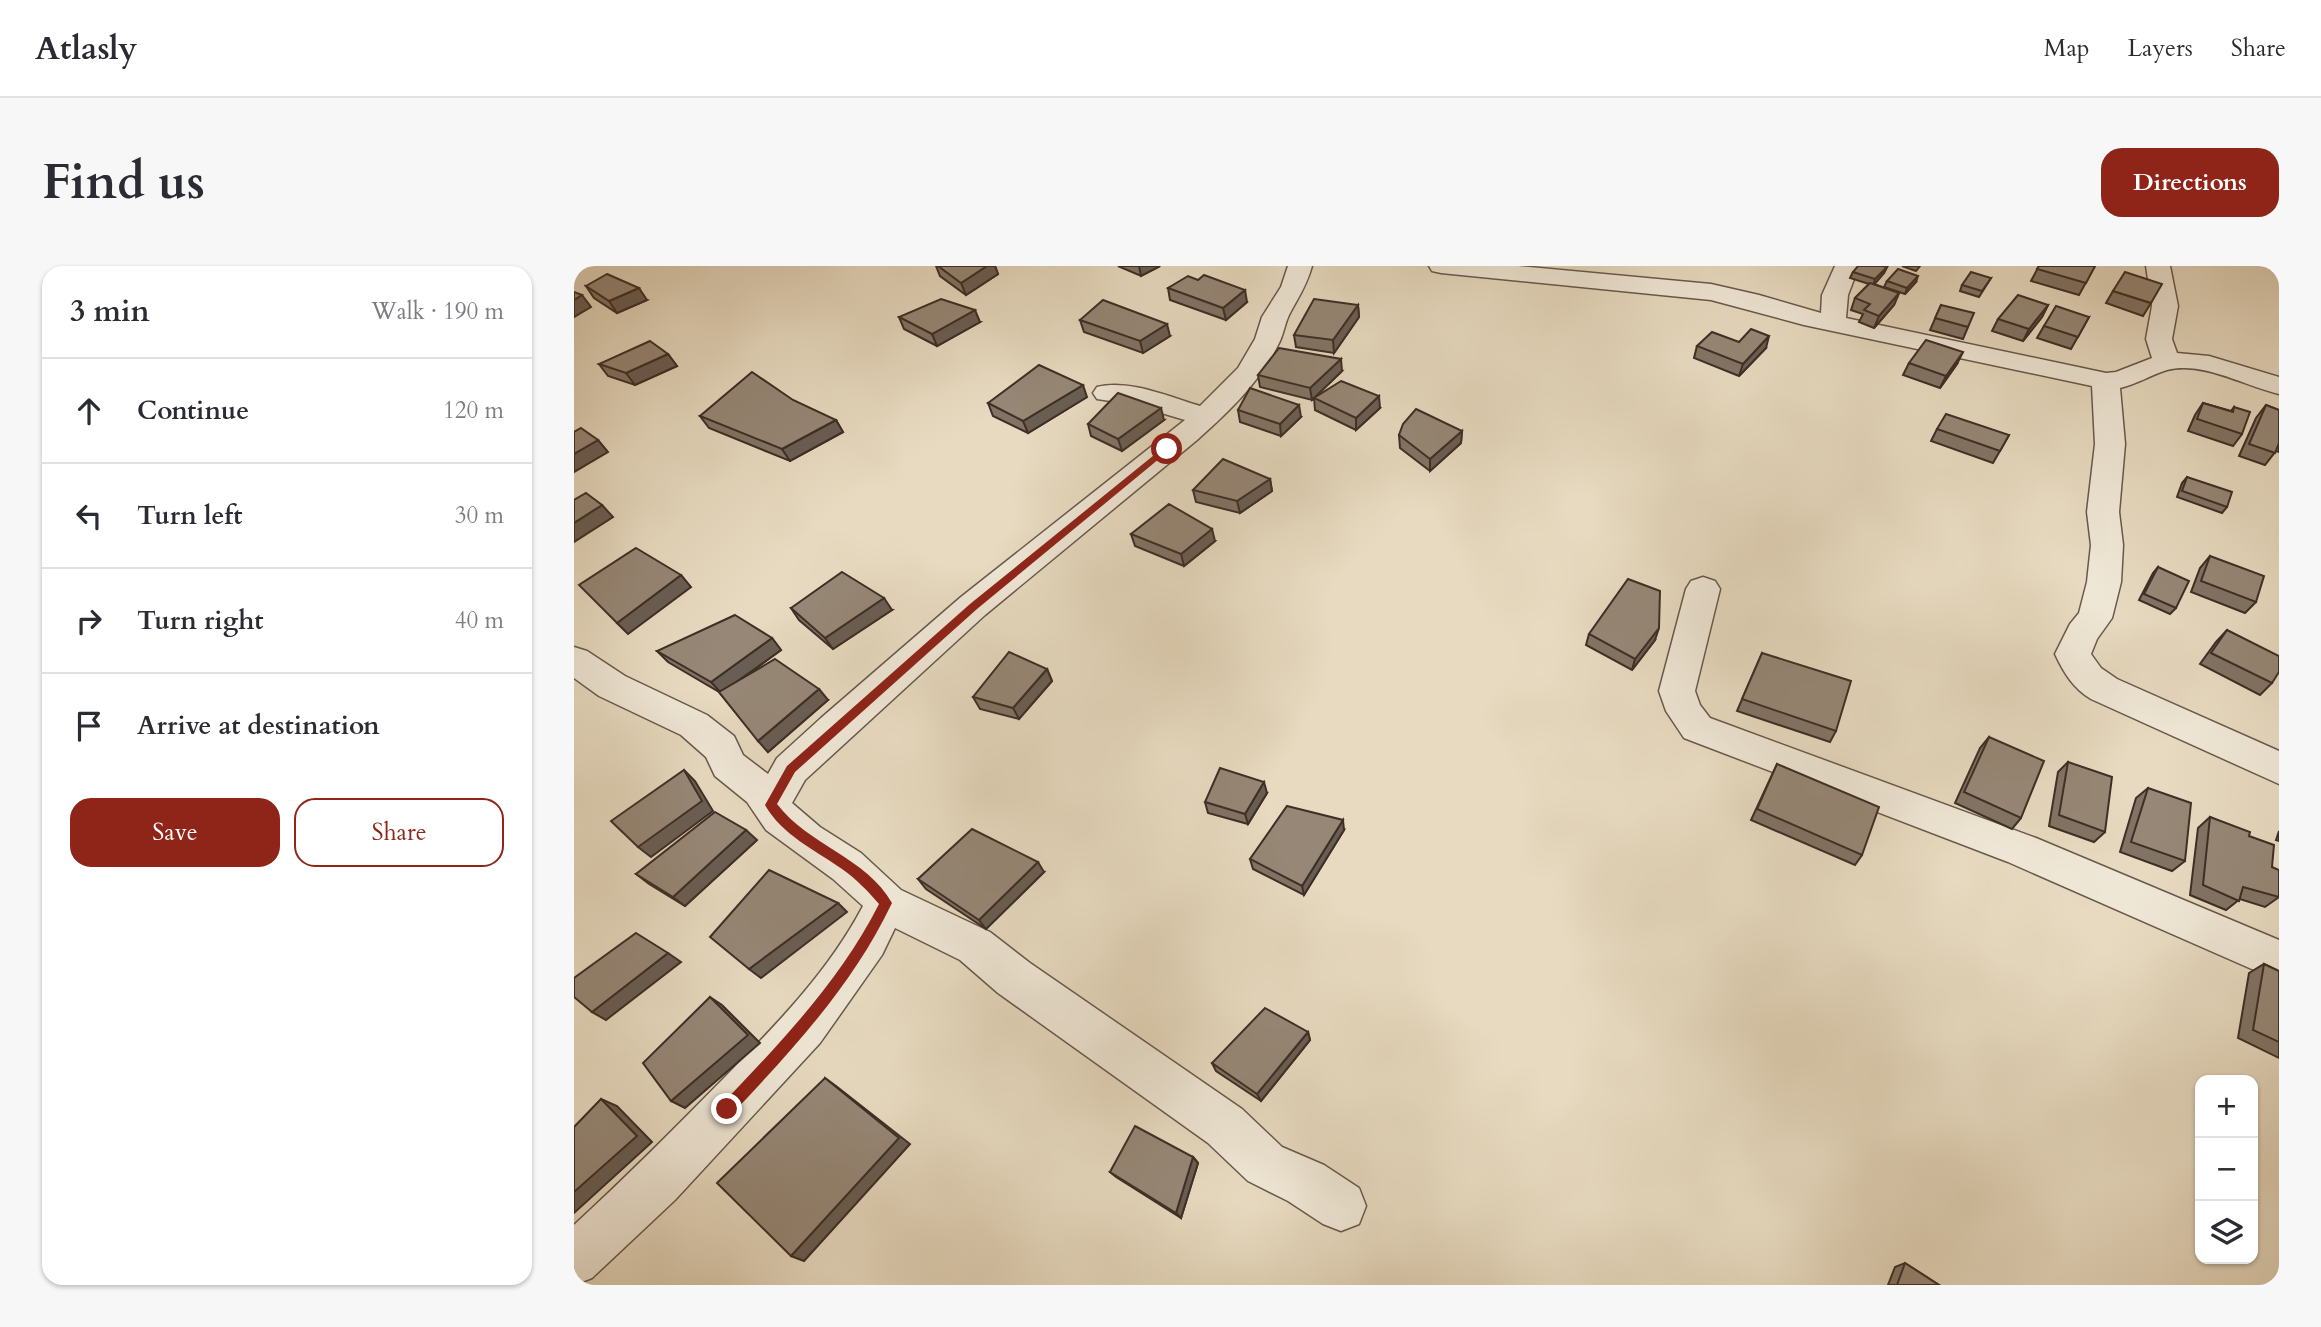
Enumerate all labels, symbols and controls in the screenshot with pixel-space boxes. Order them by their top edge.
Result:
text: Atlasly [35,26,137,71]
text: Map [2044,32,2090,65]
text: Layers [2128,32,2193,65]
text: Share [2231,32,2286,65]
button: Directions [2101,148,2279,217]
text: Find us [42,149,205,216]
text: 3 min [70,291,150,332]
text: Walk · 190 m [371,296,504,327]
icon: ahead [70,392,108,430]
text: Continue [137,393,249,428]
text: 120 m [443,395,504,426]
route start [1151,433,1182,464]
icon: left [70,497,108,535]
text: Turn left [137,498,242,533]
text: 30 m [455,500,504,531]
icon: right [70,602,108,640]
text: Turn right [137,603,264,638]
text: 40 m [455,605,504,636]
icon: arrive [70,707,108,745]
text: Arrive at destination [137,708,380,743]
button: Save [70,798,280,867]
button: Share [294,798,504,867]
map controls [2195,1075,2258,1264]
button: + [2195,1075,2258,1138]
route end [711,1093,742,1124]
button: − [2195,1138,2258,1201]
button: layers [2195,1201,2258,1264]

